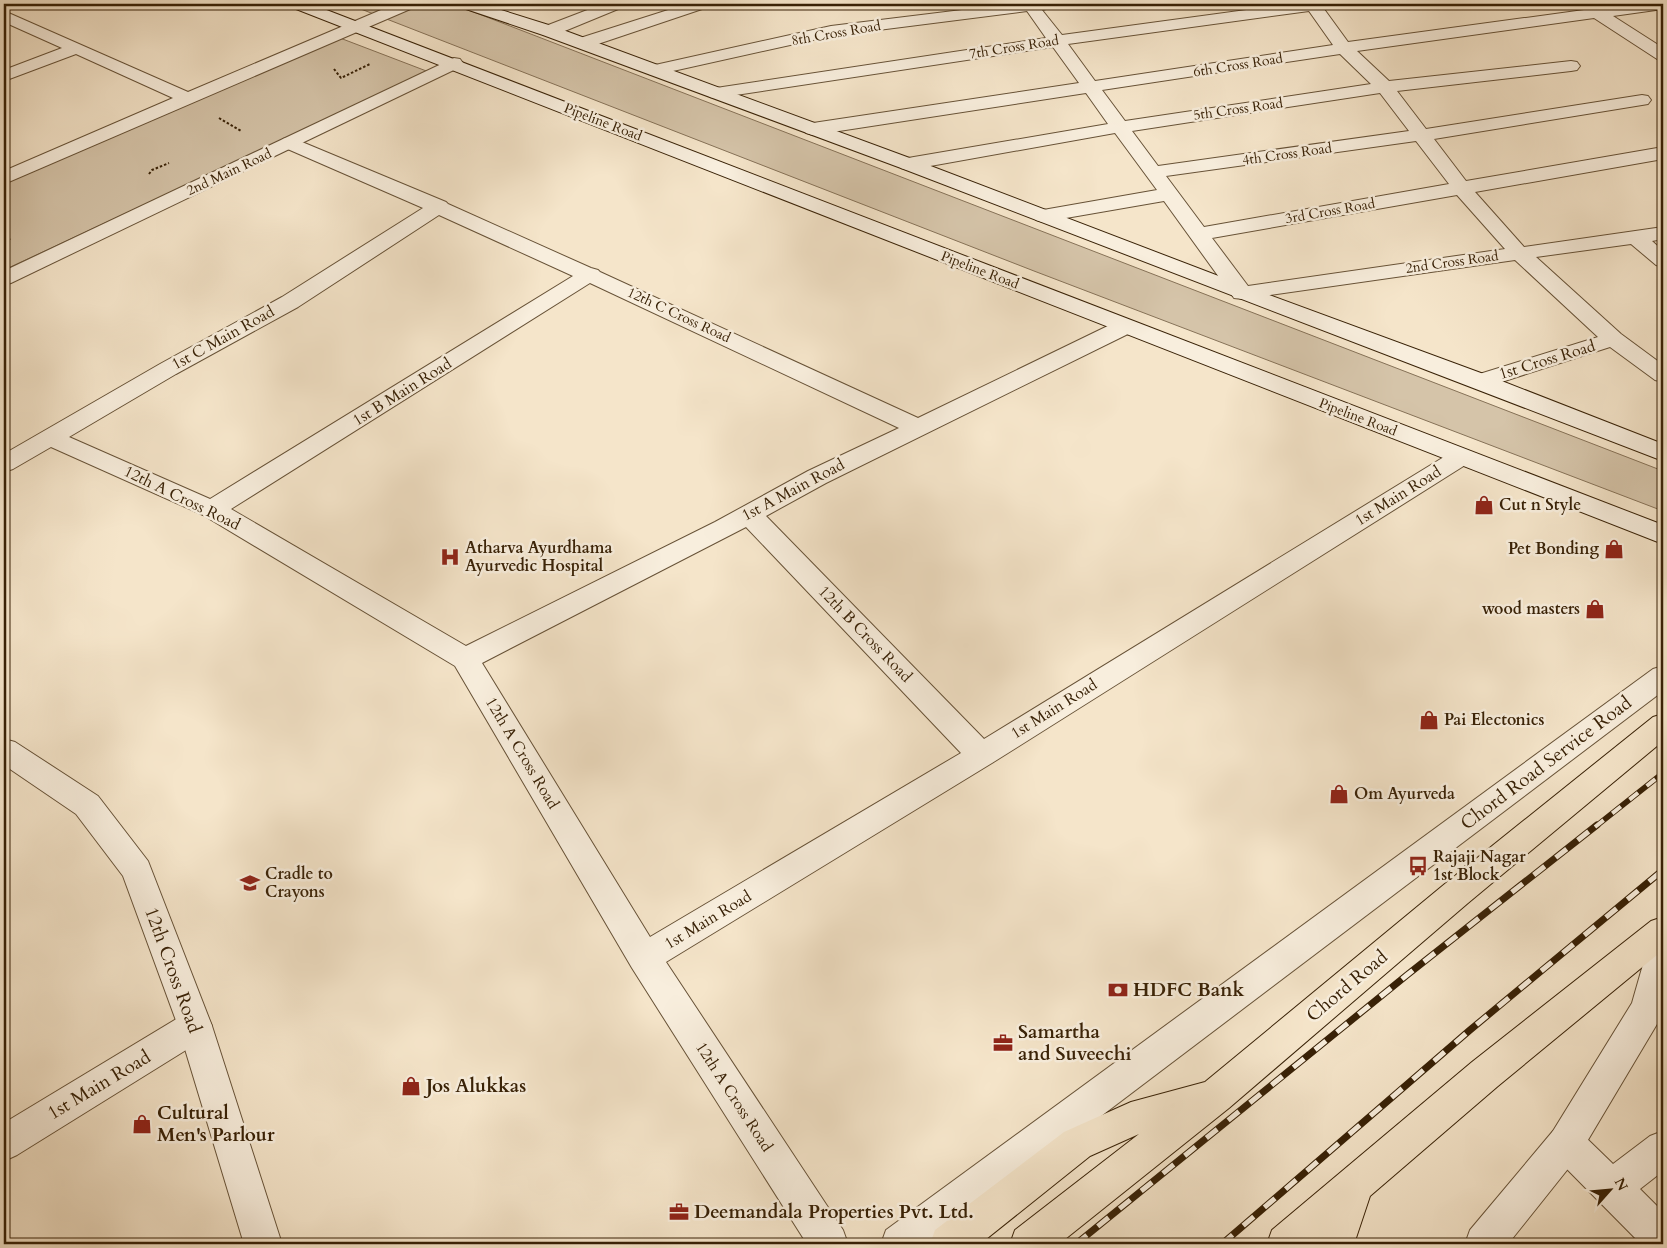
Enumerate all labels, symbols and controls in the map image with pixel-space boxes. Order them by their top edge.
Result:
street label: 8th Cross Road [790,16,883,50]
street label: 7th Cross Road [968,30,1061,63]
street label: 6th Cross Road [1192,48,1285,81]
street label: 5th Cross Road [1192,93,1285,125]
street label: Pipeline Road [561,98,645,146]
street label: 4th Cross Road [1241,138,1334,170]
street label: 2nd Main Road [183,144,275,200]
street label: 3rd Cross Road [1284,194,1377,228]
street label: Pipeline Road [938,246,1022,294]
street label: 2nd Cross Road [1404,246,1500,278]
street label: 12th C Cross Road [624,283,734,347]
street label: 1st C Main Road [168,300,279,375]
street label: 1st Cross Road [1496,335,1598,385]
street label: 1st B Main Road [348,352,456,431]
street label: Pipeline Road [1316,393,1400,441]
street label: 1st A Main Road [738,453,849,526]
street label: 12th A Cross Road [120,460,244,536]
street label: 1st Main Road [1351,460,1446,531]
shop icon: Cut n Style [1473,494,1495,516]
place label: Cut n Style [1499,494,1581,516]
place label: Atharva Ayurdhama Ayurvedic Hospital [465,537,612,577]
place label: Pet Bonding [1508,538,1599,560]
shop icon: Pet Bonding [1603,538,1625,560]
hospital icon: Atharva Ayurdhama Ayurvedic Hospital [439,546,461,568]
street label: 12th B Cross Road [813,581,917,688]
place label: wood masters [1482,598,1580,620]
shop icon: wood masters [1584,598,1606,620]
street label: 1st Main Road [1007,673,1102,744]
street label: Chord Road Service Road [1455,690,1637,836]
street label: 12th A Cross Road [480,693,564,814]
shop icon: Pai Electonics [1418,709,1440,731]
place label: Pai Electonics [1444,709,1545,731]
shop icon: Om Ayurveda [1328,783,1350,805]
place label: Om Ayurveda [1354,783,1455,805]
place label: Rajaji Nagar 1st Block [1433,846,1526,886]
bus stop icon: Rajaji Nagar 1st Block [1407,855,1429,877]
place label: Cradle to Crayons [265,863,333,903]
school or university icon: Cradle to Crayons [239,872,261,894]
street label: 1st Main Road [660,885,756,955]
street label: 12th Cross Road [138,903,208,1037]
street label: Chord Road [1301,944,1393,1028]
place label: HDFC Bank [1133,977,1244,1003]
bank icon: HDFC Bank [1107,979,1129,1001]
place label: Samartha and Suveechi [1018,1019,1132,1067]
office icon: Samartha and Suveechi [992,1032,1014,1054]
street label: 12th A Cross Road [690,1038,778,1157]
street label: 1st Main Road [42,1044,156,1126]
place label: Jos Alukkas [423,1073,526,1099]
shop icon: Jos Alukkas [400,1075,422,1097]
place label: Cultural Men's Parlour [157,1100,275,1148]
shop icon: Cultural Men's Parlour [131,1113,153,1135]
north arrow [1584,1166,1634,1216]
text: N [1610,1175,1632,1194]
place label: Deemandala Properties Pvt. Ltd. [694,1199,974,1225]
office icon: Deemandala Properties Pvt. Ltd. [668,1201,690,1223]

